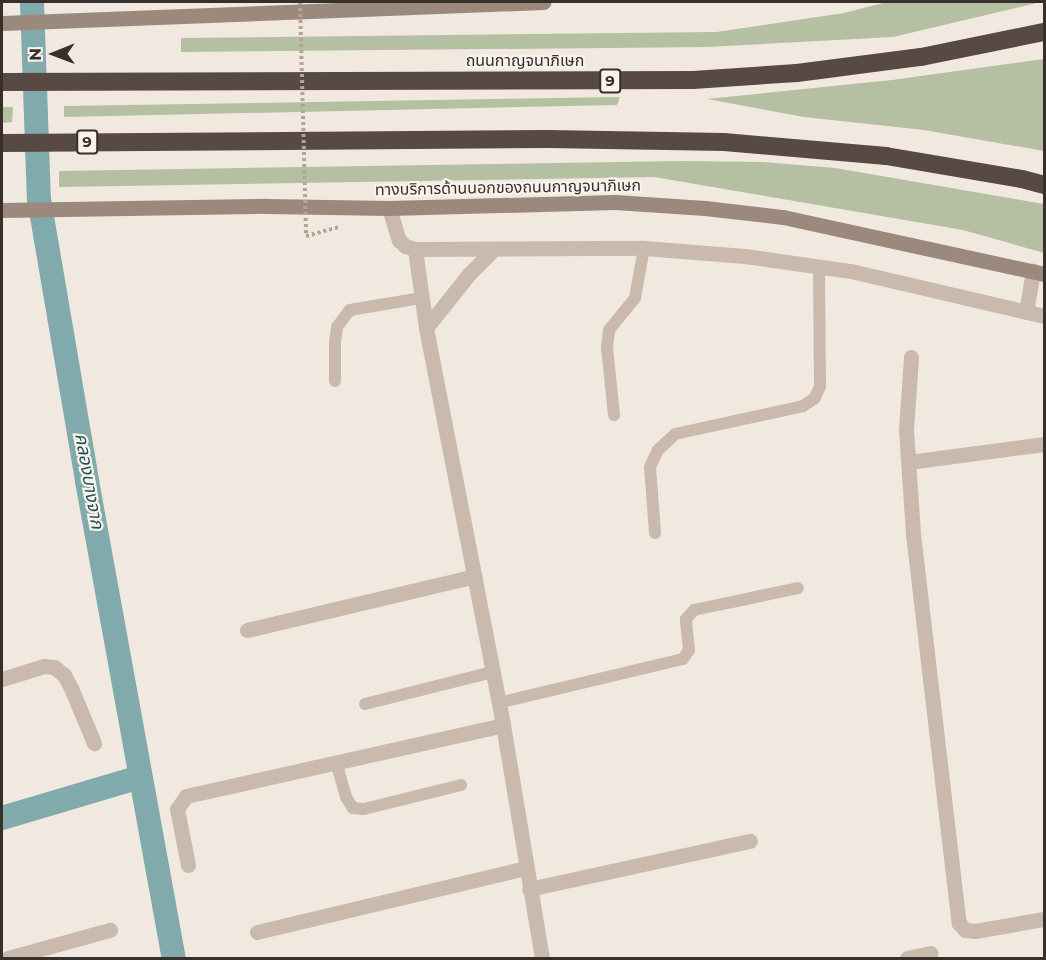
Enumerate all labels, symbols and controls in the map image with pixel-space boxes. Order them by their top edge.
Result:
north arrow [24,24,84,84]
text: N [26,48,45,61]
street label: ถนนกาญจนาภิเษก [466,51,584,71]
road number: 9 [598,69,622,93]
road number: 9 [75,130,99,154]
street label: ทางบริการด้านนอกของถนนกาญจนาภิเษก [375,176,641,200]
water label: คลองบางจาก [70,431,108,531]

